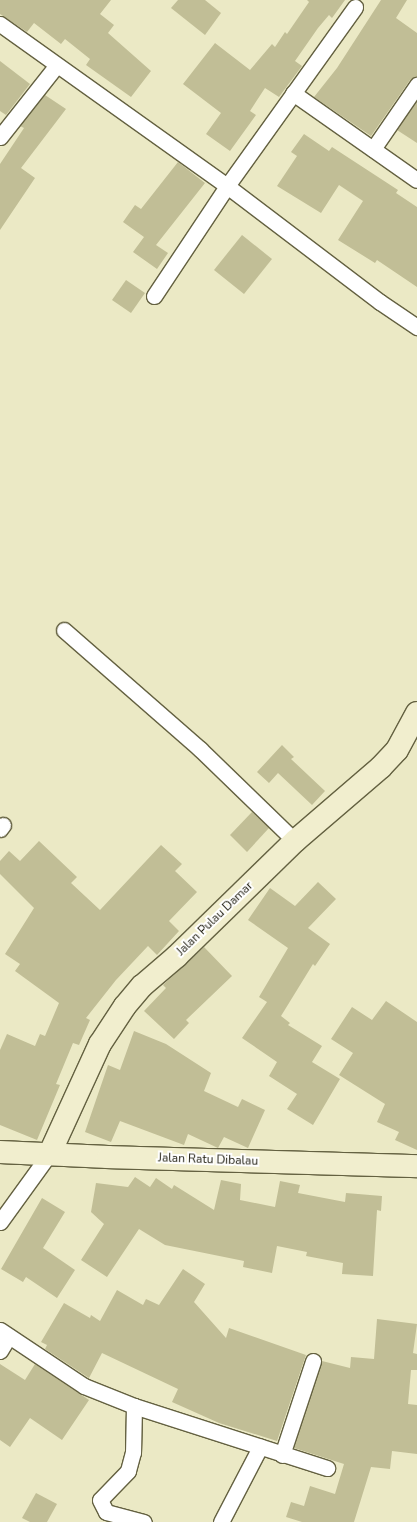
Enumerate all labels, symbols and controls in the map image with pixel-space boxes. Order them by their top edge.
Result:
street label: Jalan Pulau Damar [174,879,256,959]
street label: Jalan Ratu Dibalau [158,1151,258,1169]

